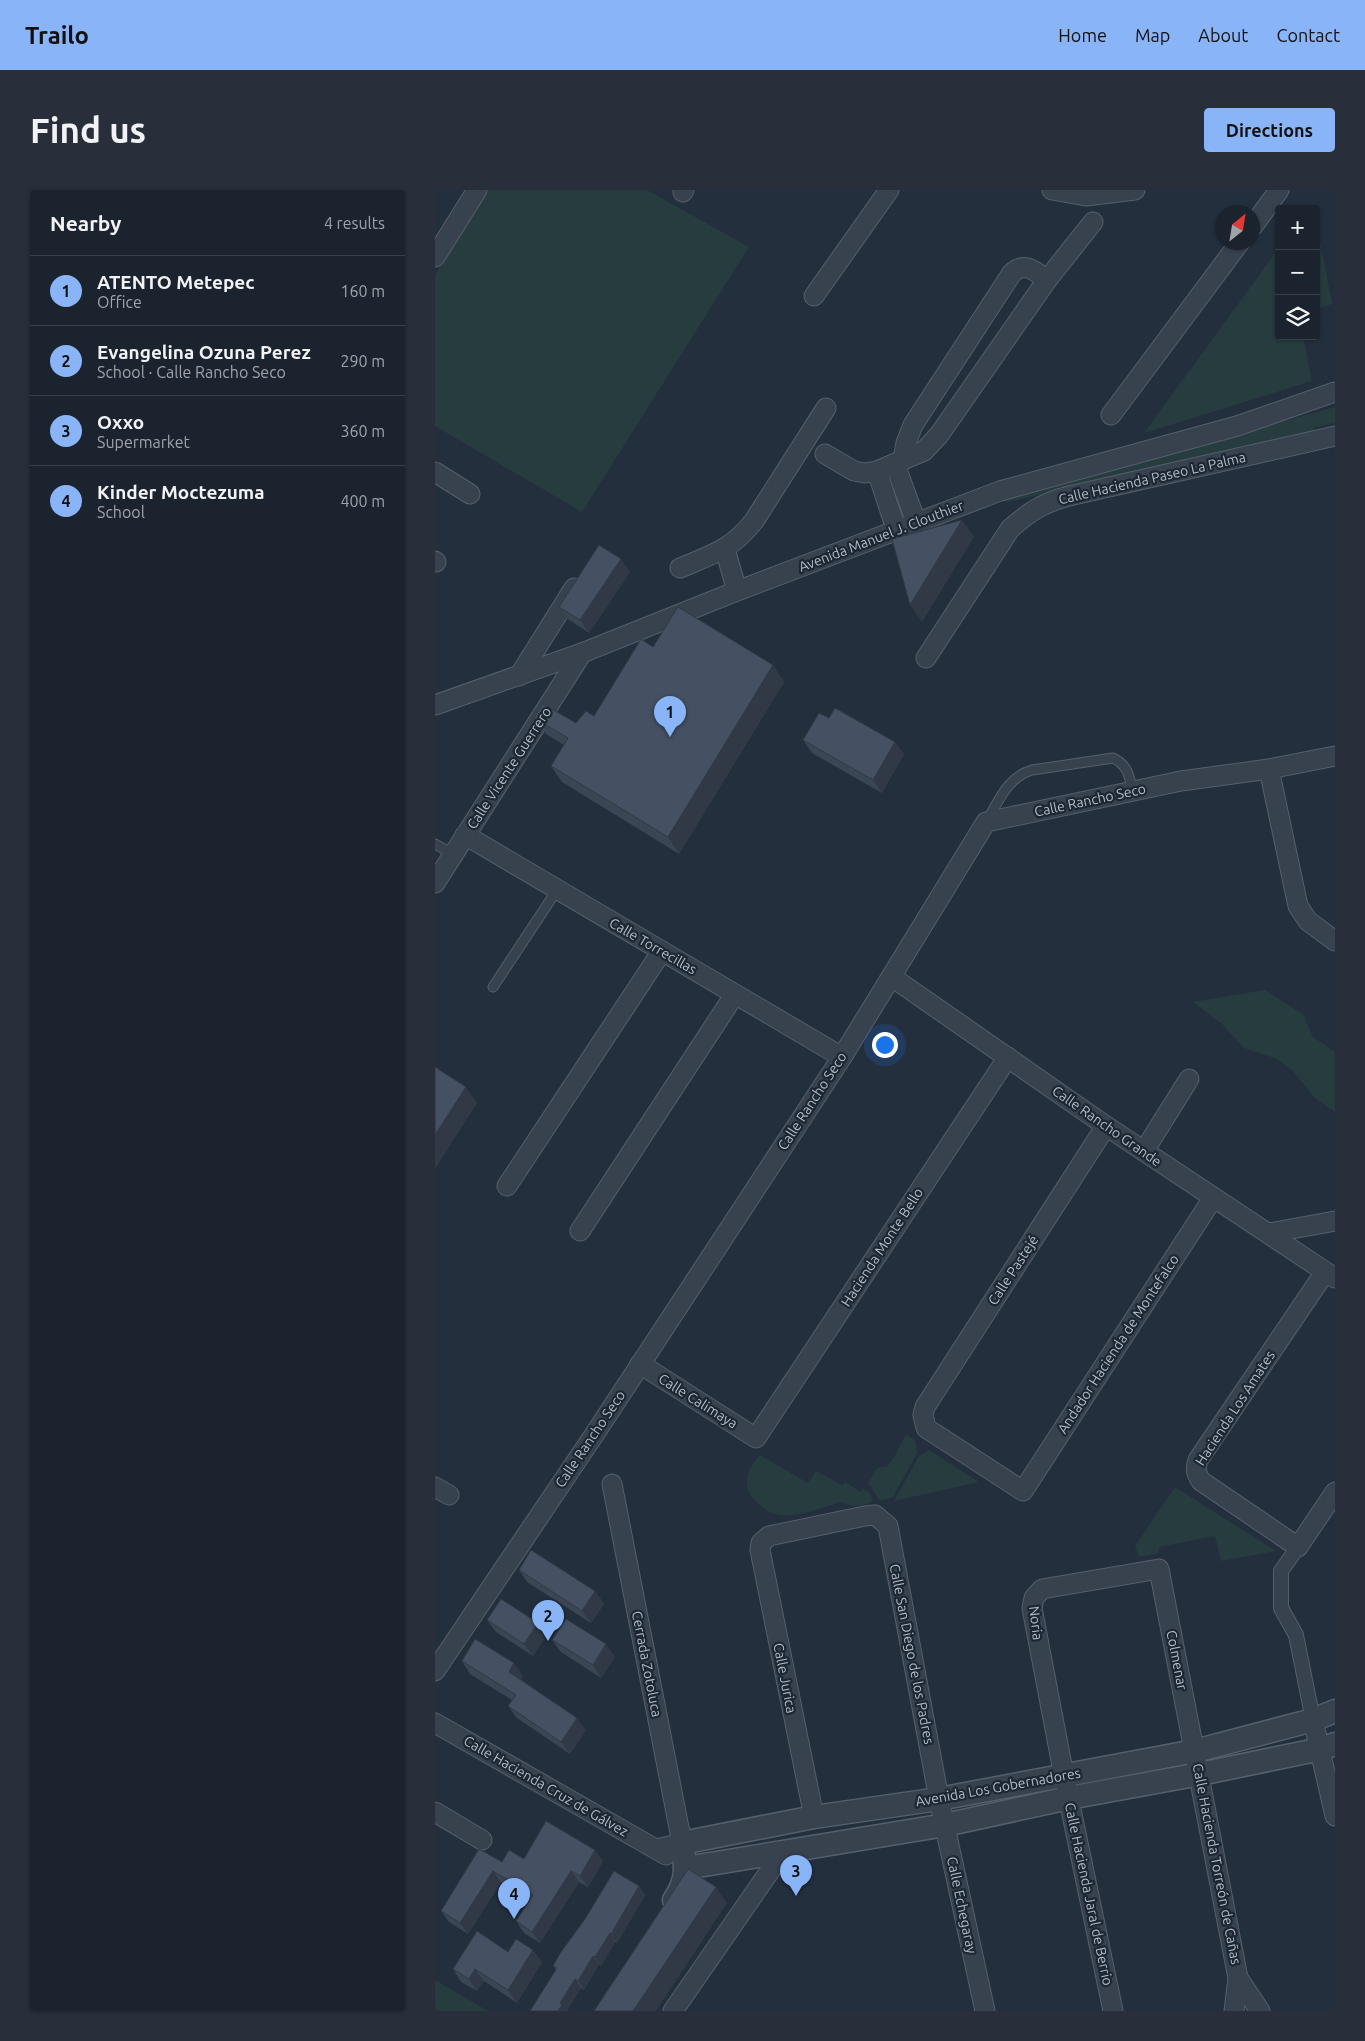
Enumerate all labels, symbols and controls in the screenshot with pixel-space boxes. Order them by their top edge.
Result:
text: Trailo [25,22,89,49]
text: Home [1058,25,1107,45]
text: Map [1135,25,1170,45]
text: About [1198,25,1248,45]
text: Contact [1276,25,1340,45]
button: Directions [1204,108,1335,152]
text: Find us [30,110,146,150]
north arrow [1215,205,1260,250]
map controls [1275,205,1320,340]
button: + [1275,205,1320,250]
text: Nearby [50,211,121,235]
text: 4 results [324,214,385,232]
button: − [1275,250,1320,295]
text: ATENTO Metepec [97,271,255,293]
text: 1 [61,282,71,300]
text: 160 m [340,282,385,300]
text: Office [97,293,142,311]
button: layers [1275,295,1320,340]
text: Evangelina Ozuna Perez [97,341,311,363]
text: 2 [61,352,71,370]
text: 290 m [340,352,385,370]
text: School · Calle Rancho Seco [97,363,286,381]
text: Oxxo [97,411,144,433]
text: 3 [61,422,71,440]
text: 360 m [340,422,385,440]
text: Supermarket [97,433,190,451]
street label: Calle Hacienda Paseo La Palma [1057,449,1247,507]
text: Kinder Moctezuma [97,481,265,503]
text: 4 [61,492,71,510]
text: 400 m [340,492,385,510]
street label: Avenida Manuel J. Clouthier [796,497,966,575]
text: School [97,503,145,521]
pin: 1 [654,696,686,737]
street label: Calle Vicente Guerrero [464,704,554,832]
street label: Calle Rancho Seco [1033,780,1147,820]
street label: Calle Torrecillas [606,915,700,977]
your location [872,1032,898,1058]
street label: Calle Rancho Seco [774,1049,850,1153]
street label: Calle Rancho Grande [1049,1082,1165,1170]
street label: Hacienda Monte Bello [838,1185,926,1309]
street label: Calle Pastejé [985,1232,1041,1308]
street label: Andador Hacienda de Montefalco [1054,1252,1182,1436]
street label: Hacienda Los Amates [1192,1348,1278,1468]
street label: Calle Calimaya [656,1370,740,1432]
street label: Calle Rancho Seco [552,1387,628,1491]
street label: Calle San Diego de los Padres [887,1563,937,1745]
pin: 2 [532,1600,564,1641]
street label: Noria [1026,1605,1046,1641]
street label: Cerrada Zotoluca [629,1610,665,1718]
street label: Colmenar [1163,1629,1191,1692]
street label: Calle Jurica [770,1641,800,1715]
street label: Calle Hacienda Cruz de Gálvez [461,1732,631,1840]
street label: Calle Hacienda Torreón de Cañas [1190,1762,1244,1966]
street label: Avenida Los Gobernadores [914,1765,1082,1809]
street label: Calle Hacienda Jaral de Berrio [1062,1801,1116,1987]
pin: 3 [780,1855,812,1896]
street label: Calle Echegaray [944,1855,980,1955]
pin: 4 [498,1878,530,1919]

